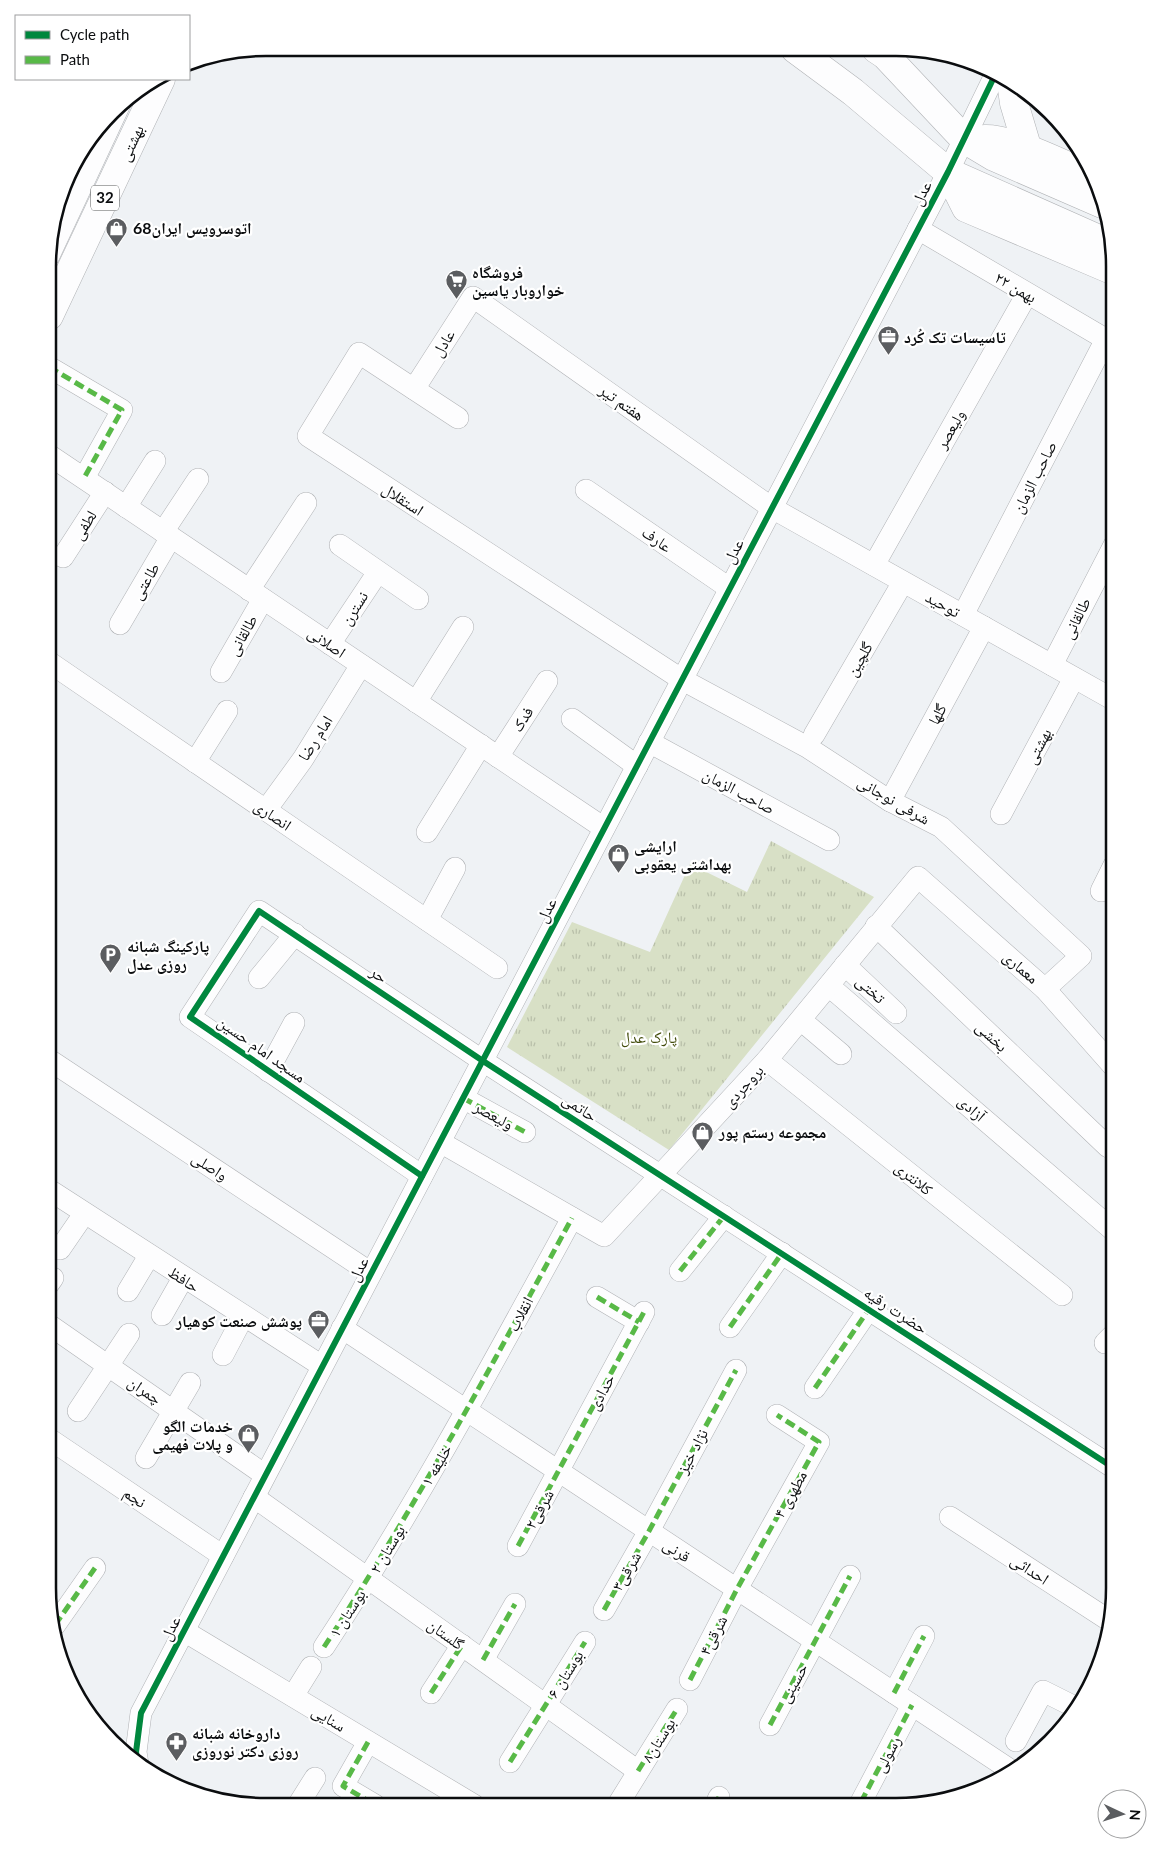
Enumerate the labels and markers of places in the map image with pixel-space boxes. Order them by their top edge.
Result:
shop icon: اتوسرویس ایران68 [105,216,129,247]
place label: اتوسرویس ایران68 [133,218,251,238]
place label: فروشگاه خواروبار یاسین [472,262,564,300]
supermarket icon: فروشگاه خواروبار یاسین [444,269,468,300]
office icon: تاسیسات تک کُرد [876,325,900,356]
place label: تاسیسات تک کُرد [904,327,1006,346]
place label: ارایشی بهداشتی یعقوبی [634,836,731,874]
shop icon: ارایشی بهداشتی یعقوبی [606,843,630,874]
place label: پارکینگ شبانه روزی عدل [127,936,209,974]
parking icon: پارکینگ شبانه روزی عدل [99,943,123,974]
shop icon: مجموعه رستم پور [691,1120,715,1151]
place label: مجموعه رستم پور [718,1122,826,1144]
office icon: پوشش صنعت کوهیار [306,1309,330,1340]
place label: پوشش صنعت کوهیار [175,1311,302,1331]
place label: خدمات الگو و پلات فهیمی [152,1416,233,1454]
shop icon: خدمات الگو و پلات فهیمی [237,1423,261,1454]
place label: داروخانه شبانه روزی دکتر نوروزی [192,1723,299,1761]
pharmacy icon: داروخانه شبانه روزی دکتر نوروزی [164,1730,188,1761]

